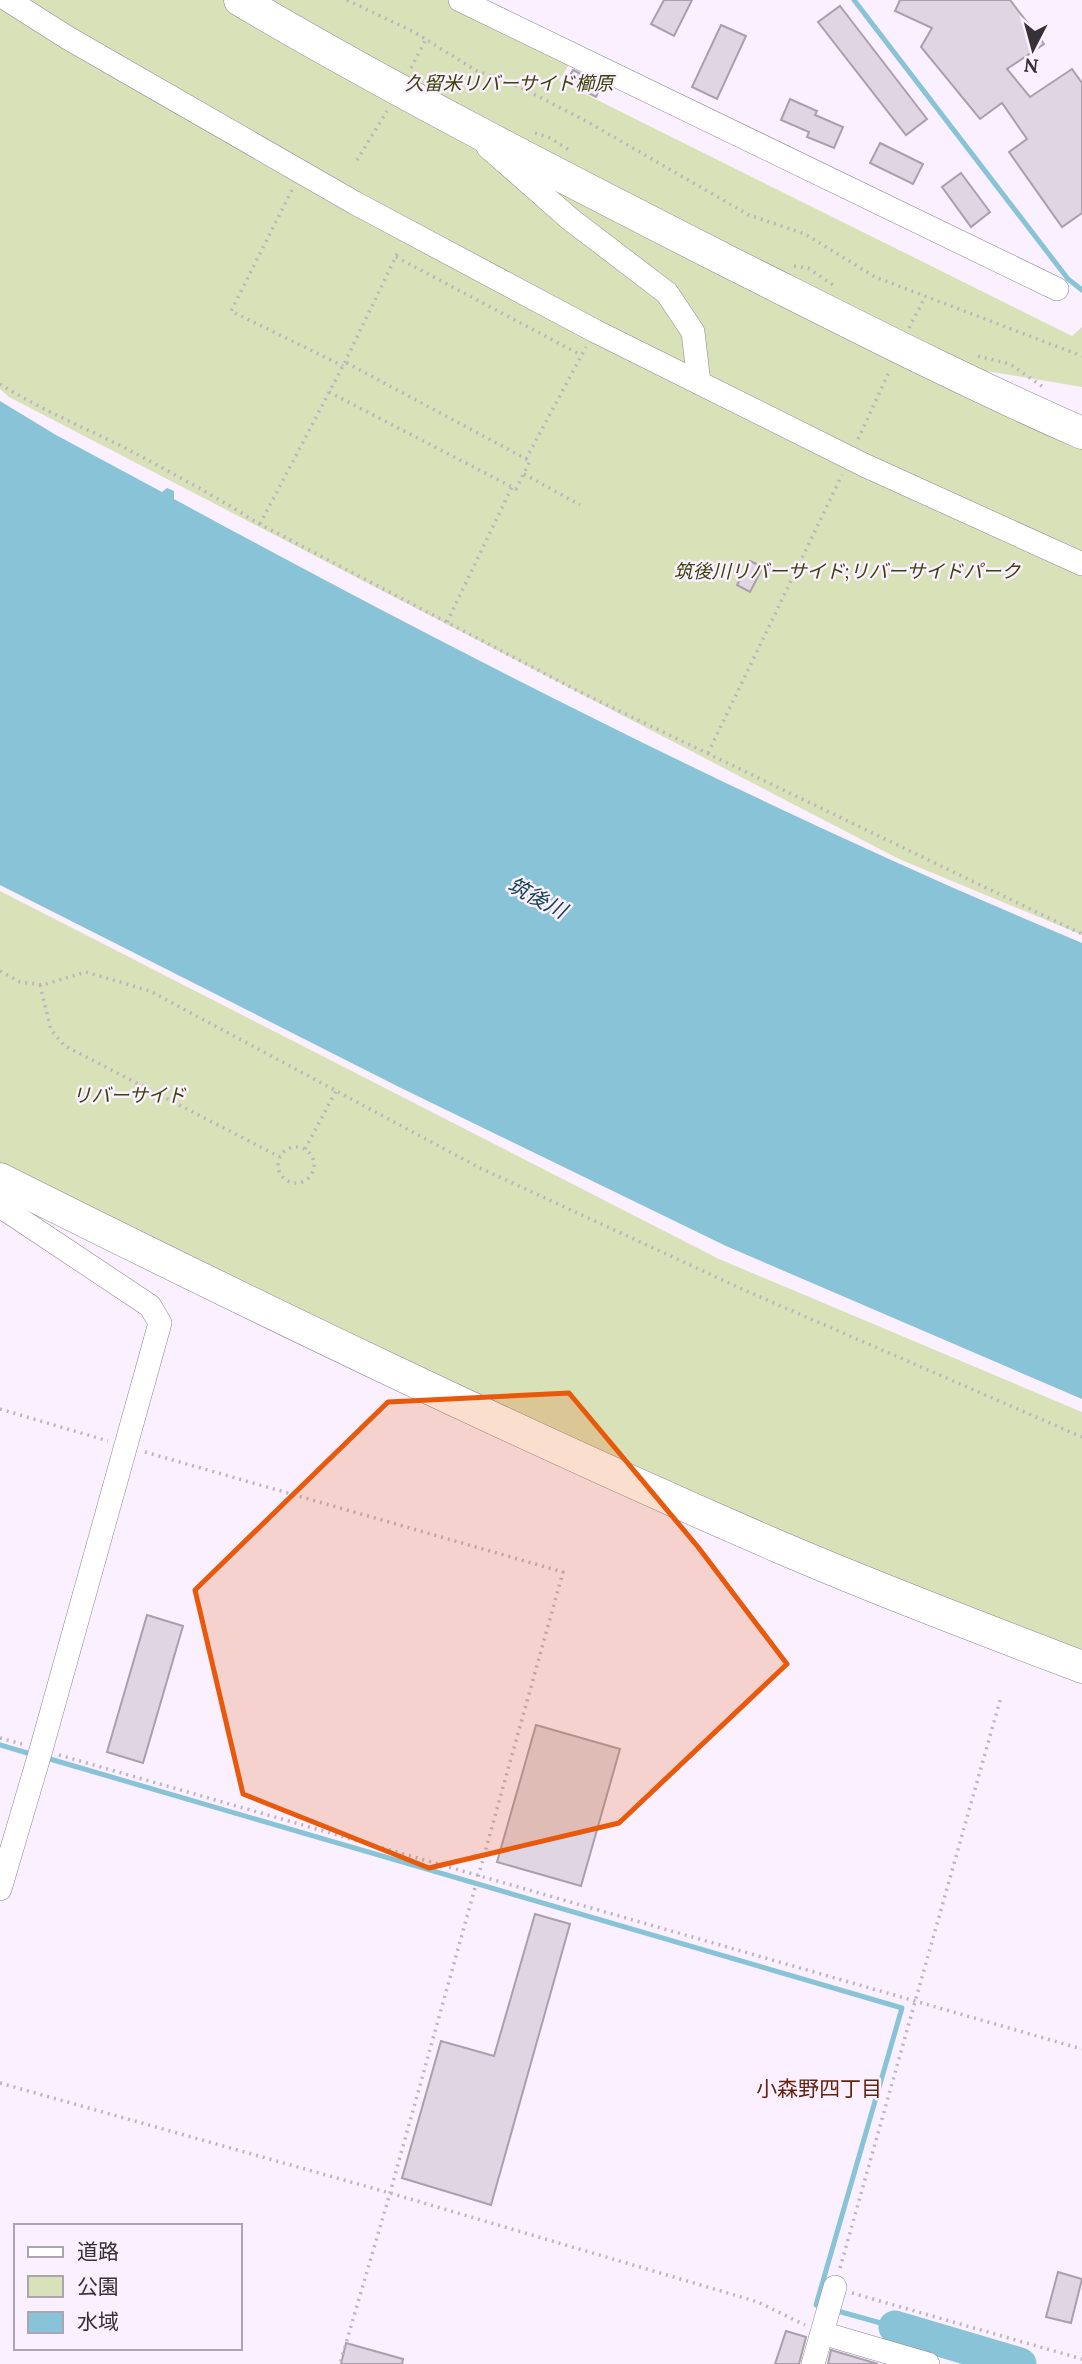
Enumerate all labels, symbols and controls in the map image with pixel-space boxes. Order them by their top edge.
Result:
north arrow [998,14,1068,84]
text: N [1022,53,1040,79]
park label: 久留米リバーサイド櫛原 [405,71,616,95]
park label: 筑後川リバーサイド;リバーサイドパーク [674,559,1021,583]
water label: 筑後川 [503,871,573,925]
park label: リバーサイド [72,1083,187,1107]
district label: 小森野四丁目 [756,2075,882,2102]
legend [14,2224,242,2350]
text: 道路 [77,2238,119,2265]
text: 公園 [77,2273,119,2300]
text: 水域 [77,2308,119,2335]

